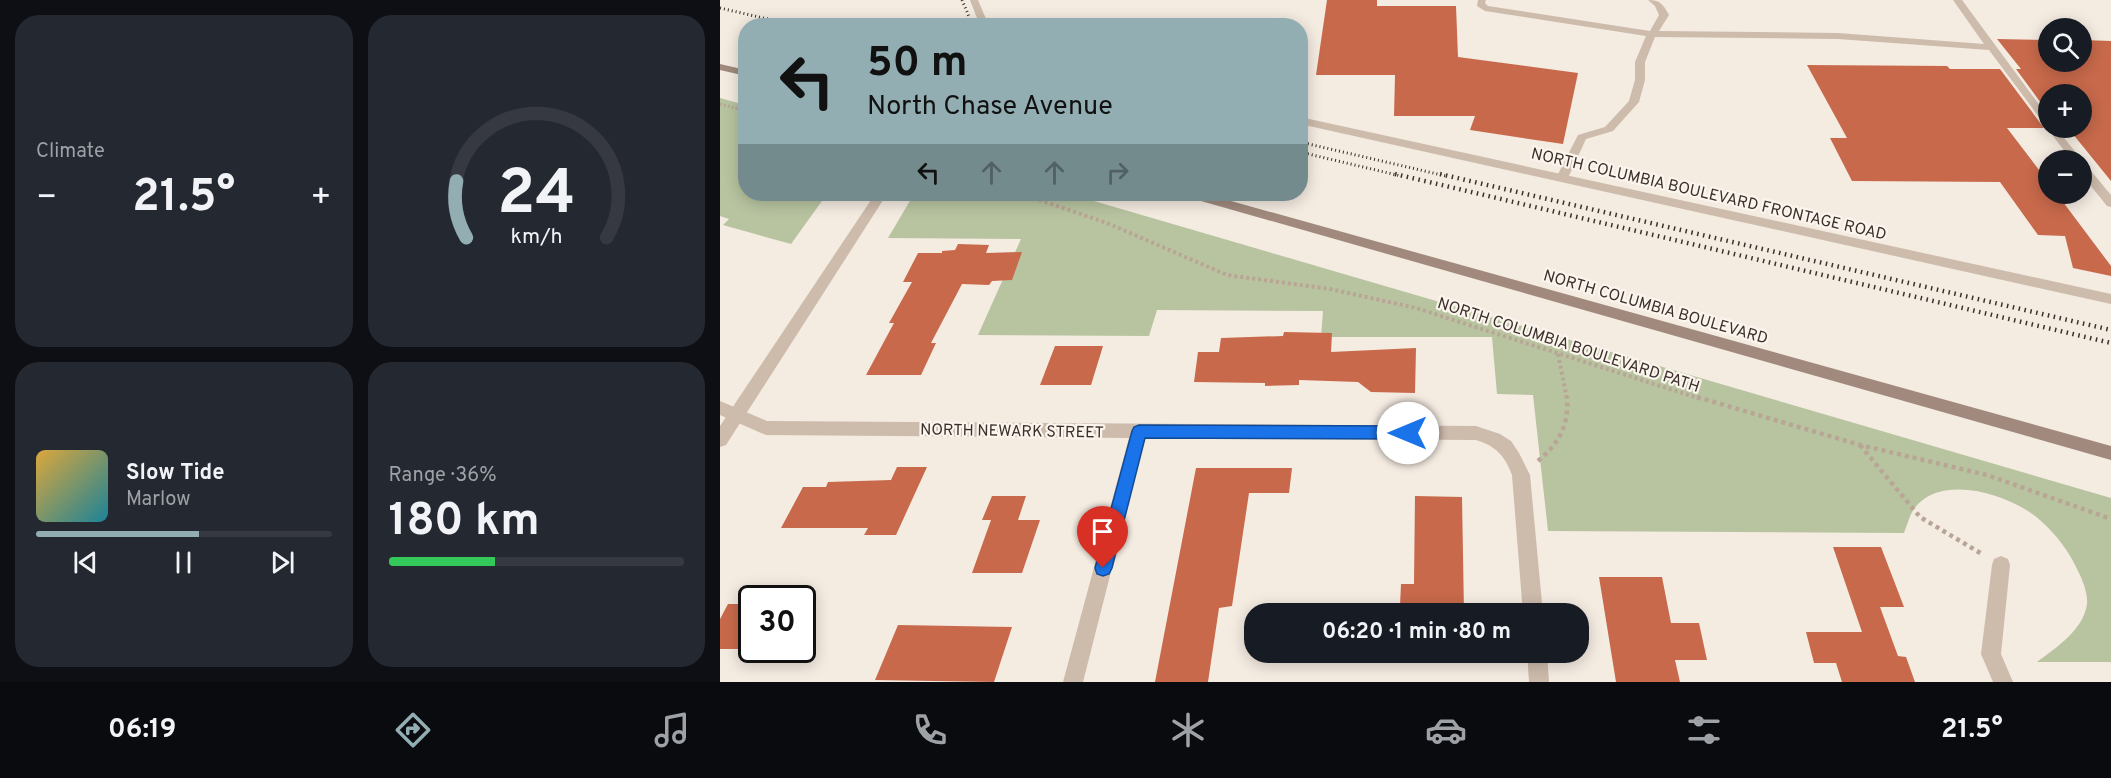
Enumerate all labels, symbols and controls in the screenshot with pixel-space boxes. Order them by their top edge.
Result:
map controls [2038,18,2092,204]
button: search [2038,18,2092,72]
text: 50 m [867,38,968,91]
icon: left [768,42,846,120]
button: + [2038,84,2092,138]
text: North Chase Avenue [867,90,1113,124]
text: Climate [36,139,105,165]
street label: NORTH COLUMBIA BOULEVARD FRONTAGE ROAD [1529,144,1888,246]
button: − [2038,150,2092,204]
icon: left [912,156,945,189]
icon: ahead [975,156,1008,189]
icon: ahead [1038,156,1071,189]
icon: right [1101,156,1134,189]
text: 24 [497,157,575,236]
text: 21.5° [132,170,235,227]
text: − [36,178,57,220]
text: + [310,178,331,220]
text: km/h [510,224,562,251]
street label: NORTH COLUMBIA BOULEVARD [1541,266,1770,350]
street label: NORTH COLUMBIA BOULEVARD PATH [1435,294,1702,398]
position arrow [1376,401,1440,465]
street label: NORTH NEWARK STREET [920,420,1104,444]
text: Slow Tide [126,460,225,487]
text: Range · 36% [389,463,497,489]
text: Marlow [126,487,190,513]
text: 180 km [389,494,540,551]
pin [1077,506,1128,568]
icon: arrive [1086,515,1119,548]
icon: previous [69,546,102,579]
icon: pause [167,546,200,579]
icon: next [266,546,299,579]
speed limit sign: 30 [738,585,816,663]
text: 06:20 · 1 min · 80 m [1322,619,1511,646]
icon: directions [392,709,434,751]
icon: music [651,709,693,751]
icon: phone [909,709,951,751]
icon: climate [1167,709,1209,751]
icon: car [1425,709,1467,751]
icon: filters [1683,709,1725,751]
text: 06:19 [108,713,176,747]
text: 21.5° [1941,713,2003,747]

